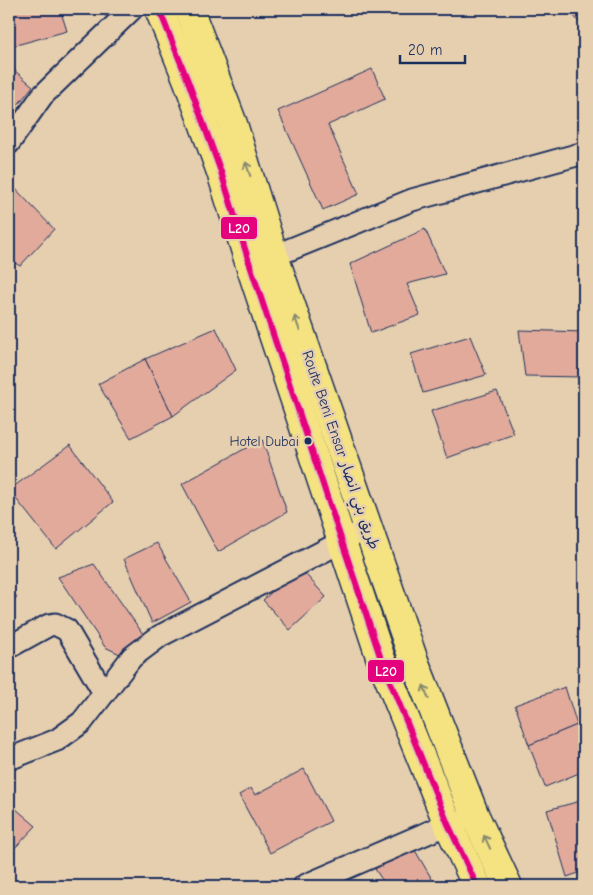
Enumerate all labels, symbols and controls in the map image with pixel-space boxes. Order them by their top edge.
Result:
scale bar [400,32,466,64]
text: 20 m [408,41,442,59]
one-way arrow [243,161,252,177]
line badge: L20 [220,216,258,240]
text: L20 [228,220,250,237]
one-way arrow [292,316,302,332]
street label: Route Beni Ensar طريق بني انصار [295,348,384,553]
place label: Hotel Dubai [229,433,299,450]
marker: Hotel Dubai [303,436,313,446]
line badge: L20 [367,659,405,683]
text: L20 [375,663,397,680]
one-way arrow [421,684,430,700]
one-way arrow [481,835,491,850]

